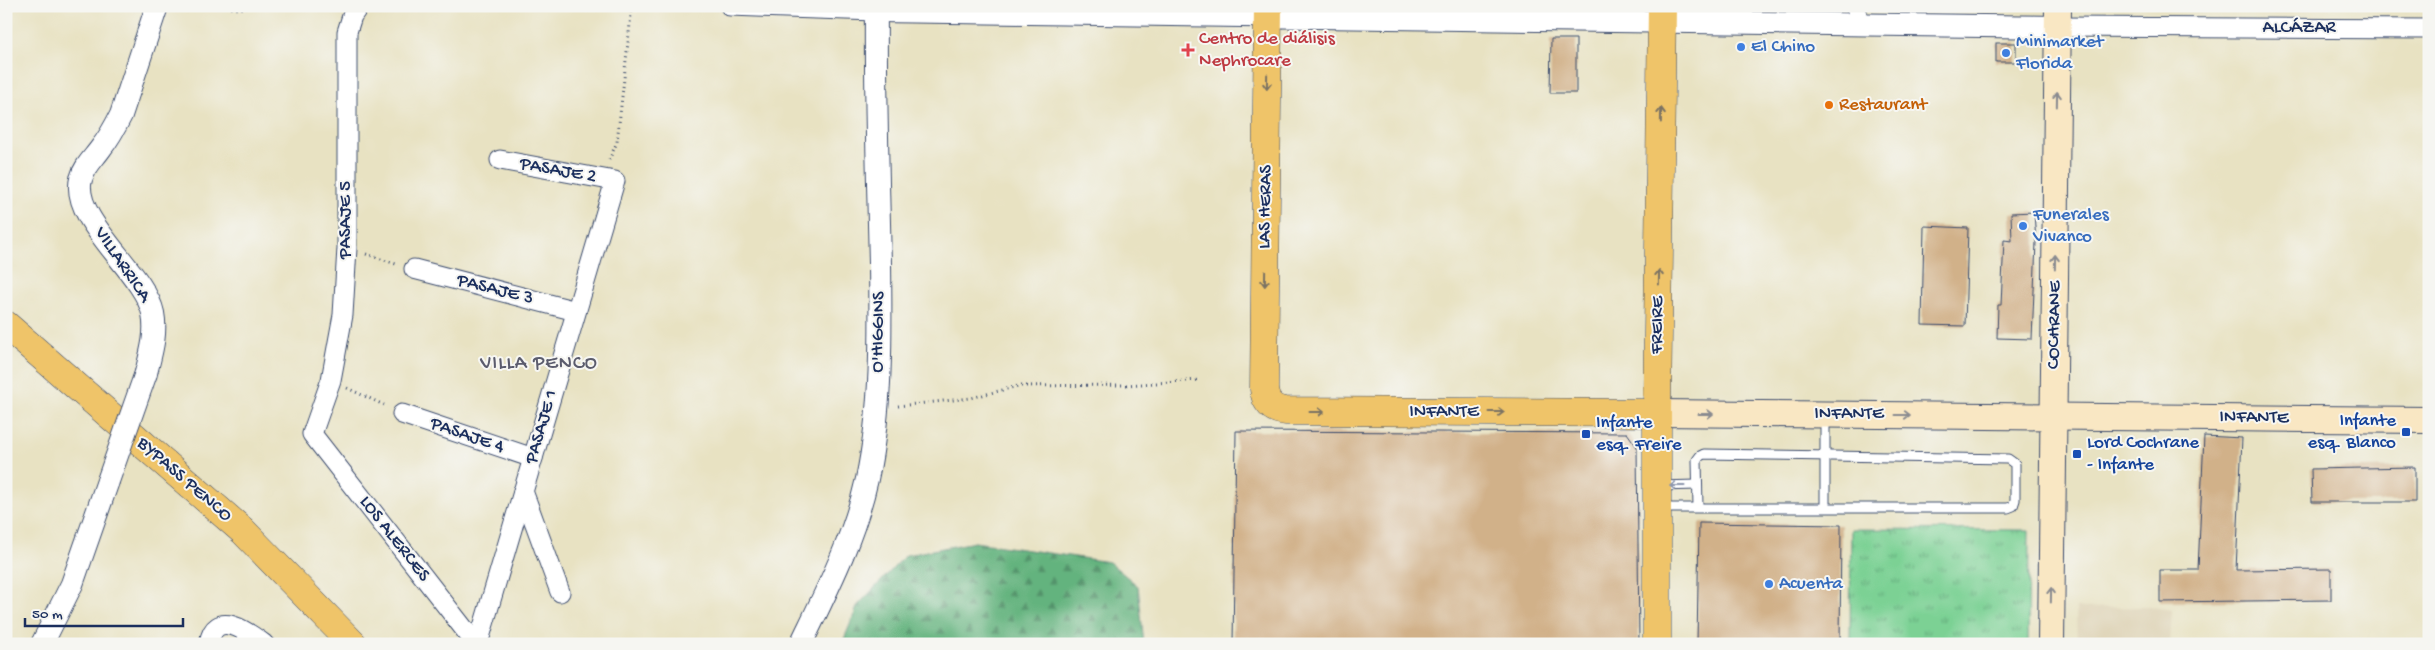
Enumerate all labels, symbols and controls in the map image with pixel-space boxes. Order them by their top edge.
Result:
street label: ALCÁZAR [2262,17,2337,40]
place label: Centro de diálisis Nephrocare [1199,28,1336,73]
place label: Minimarket Florida [2015,31,2105,76]
place label: El Chino [1751,36,1815,59]
marker: El Chino [1735,41,1747,53]
marker: Centro de diálisis Nephrocare [1181,43,1195,57]
marker: Minimarket Florida [2000,47,2012,59]
one-way arrow [1262,74,1272,90]
one-way arrow [2052,91,2062,108]
place label: Restaurant [1839,94,1929,117]
marker: Restaurant [1823,99,1835,111]
one-way arrow [1656,107,1666,124]
street label: PASAJE 2 [517,153,598,189]
street label: LAS HERAS [1254,165,1278,249]
street label: PASAJE 5 [335,181,358,260]
place label: Funerales Vivanco [2032,204,2110,249]
marker: Funerales Vivanco [2017,220,2029,232]
street label: VILLARRICA [88,222,157,309]
one-way arrow [2050,254,2060,270]
street label: PASAJE 3 [453,269,536,311]
one-way arrow [1654,270,1663,286]
one-way arrow [1260,271,1270,287]
street label: COCHRANE [2043,280,2067,369]
street label: O'HIGGINS [867,291,891,373]
street label: FREIRE [1646,295,1670,355]
district label: VILLA PENCO [479,353,598,376]
street label: PASAJE 1 [520,387,564,468]
street label: INFANTE [1409,401,1480,424]
street label: INFANTE [1814,403,1885,426]
street label: INFANTE [2219,406,2290,430]
one-way arrow [1309,407,1325,416]
one-way arrow [1488,407,1505,417]
one-way arrow [1697,409,1713,418]
one-way arrow [1894,410,1911,420]
place label: Infante esq. Blanco [2308,410,2396,455]
street label: PASAJE 4 [426,412,507,459]
place label: Infante esq. Freire [1596,412,1682,457]
marker: Infante esq. Blanco [2400,426,2412,438]
marker: Infante esq. Freire [1580,428,1592,440]
street label: BYPASS PENCO [131,432,237,528]
place label: Lord Cochrane - Infante [2087,432,2199,477]
marker: Lord Cochrane - Infante [2071,448,2083,460]
one-way arrow [1669,481,1685,490]
street label: LOS ALERCES [353,491,435,587]
place label: Acuenta [1779,573,1844,596]
marker: Acuenta [1763,578,1775,590]
one-way arrow [2047,587,2056,603]
scale bar [25,595,182,627]
text: 50 m [32,606,63,624]

